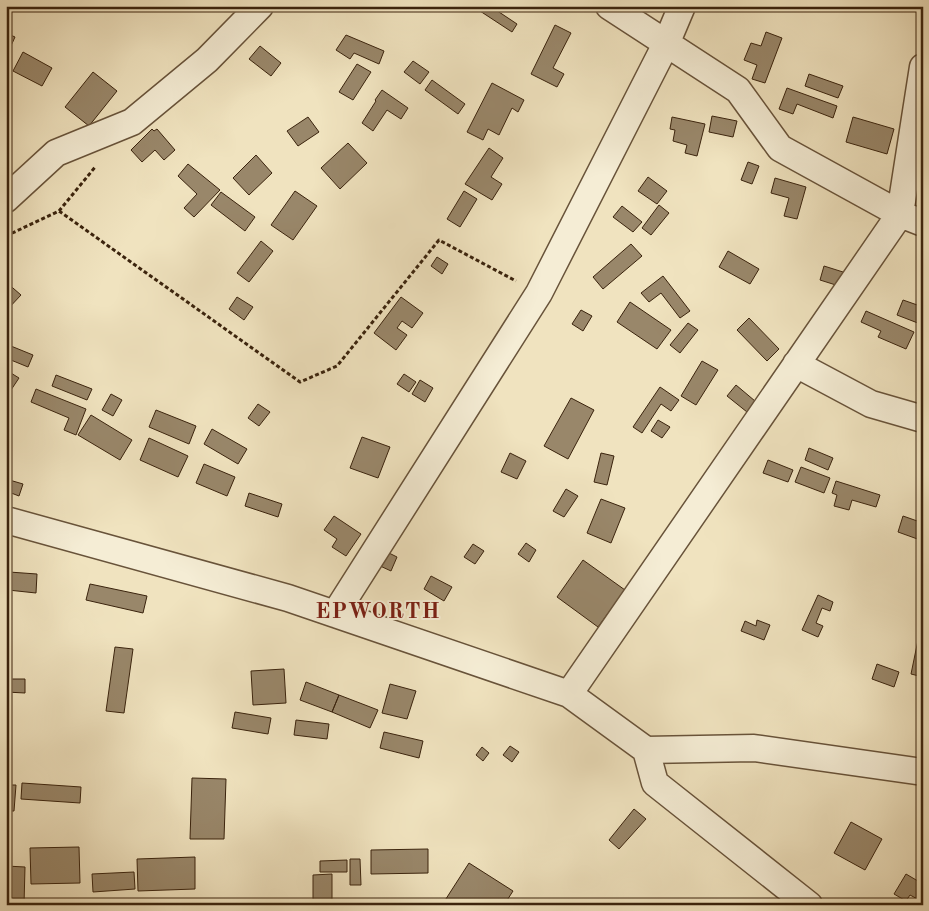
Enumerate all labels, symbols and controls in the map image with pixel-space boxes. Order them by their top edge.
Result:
district label: EPWORTH [315,601,441,623]

